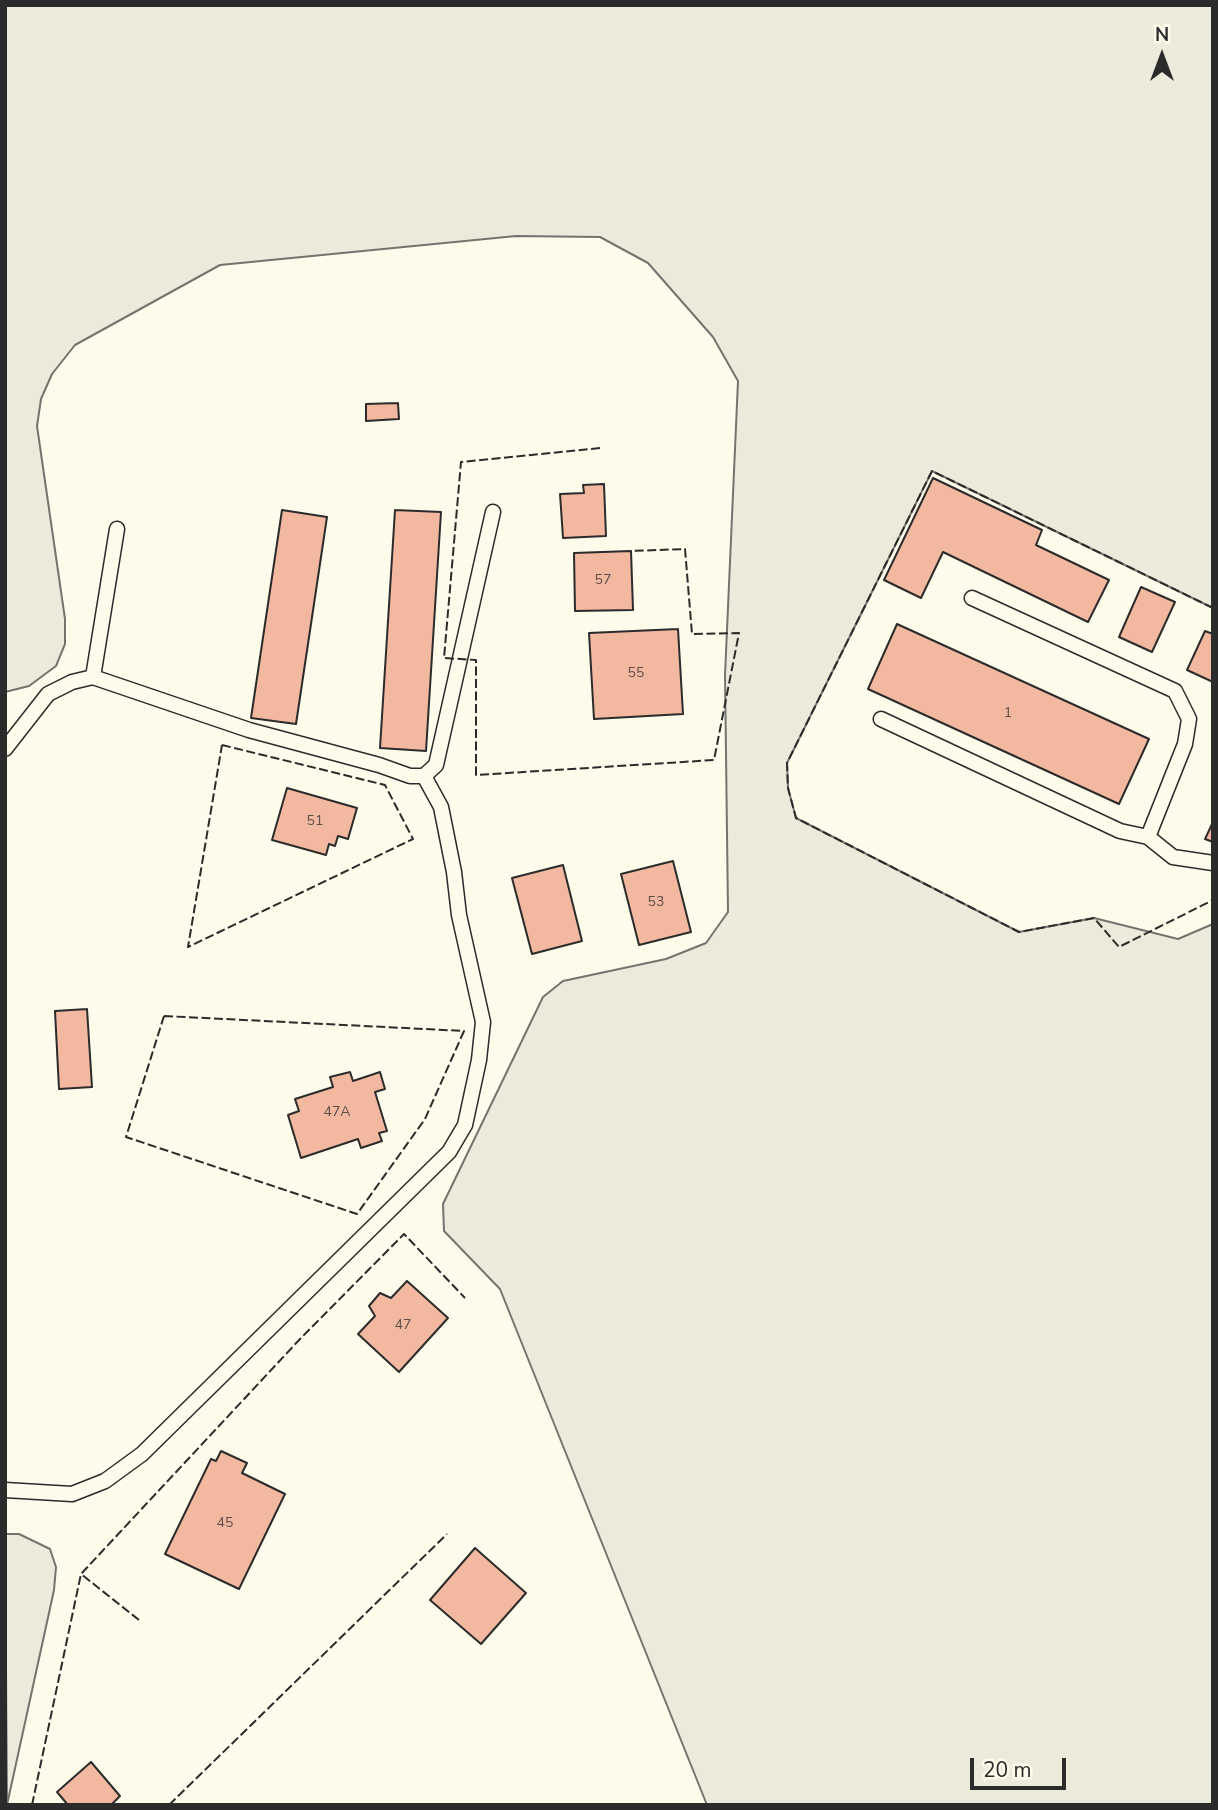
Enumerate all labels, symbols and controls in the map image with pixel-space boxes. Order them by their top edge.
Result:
north arrow [1127,21,1197,91]
text: N [1155,22,1169,48]
house number: 57 [595,573,611,589]
house number: 55 [628,666,644,682]
house number: 1 [1004,706,1012,722]
house number: 51 [307,814,323,830]
house number: 53 [648,895,664,911]
house number: 47А [323,1105,351,1121]
house number: 47 [395,1318,411,1334]
house number: 45 [217,1516,233,1532]
scale bar [973,1744,1069,1788]
text: 20 m [983,1756,1032,1784]

